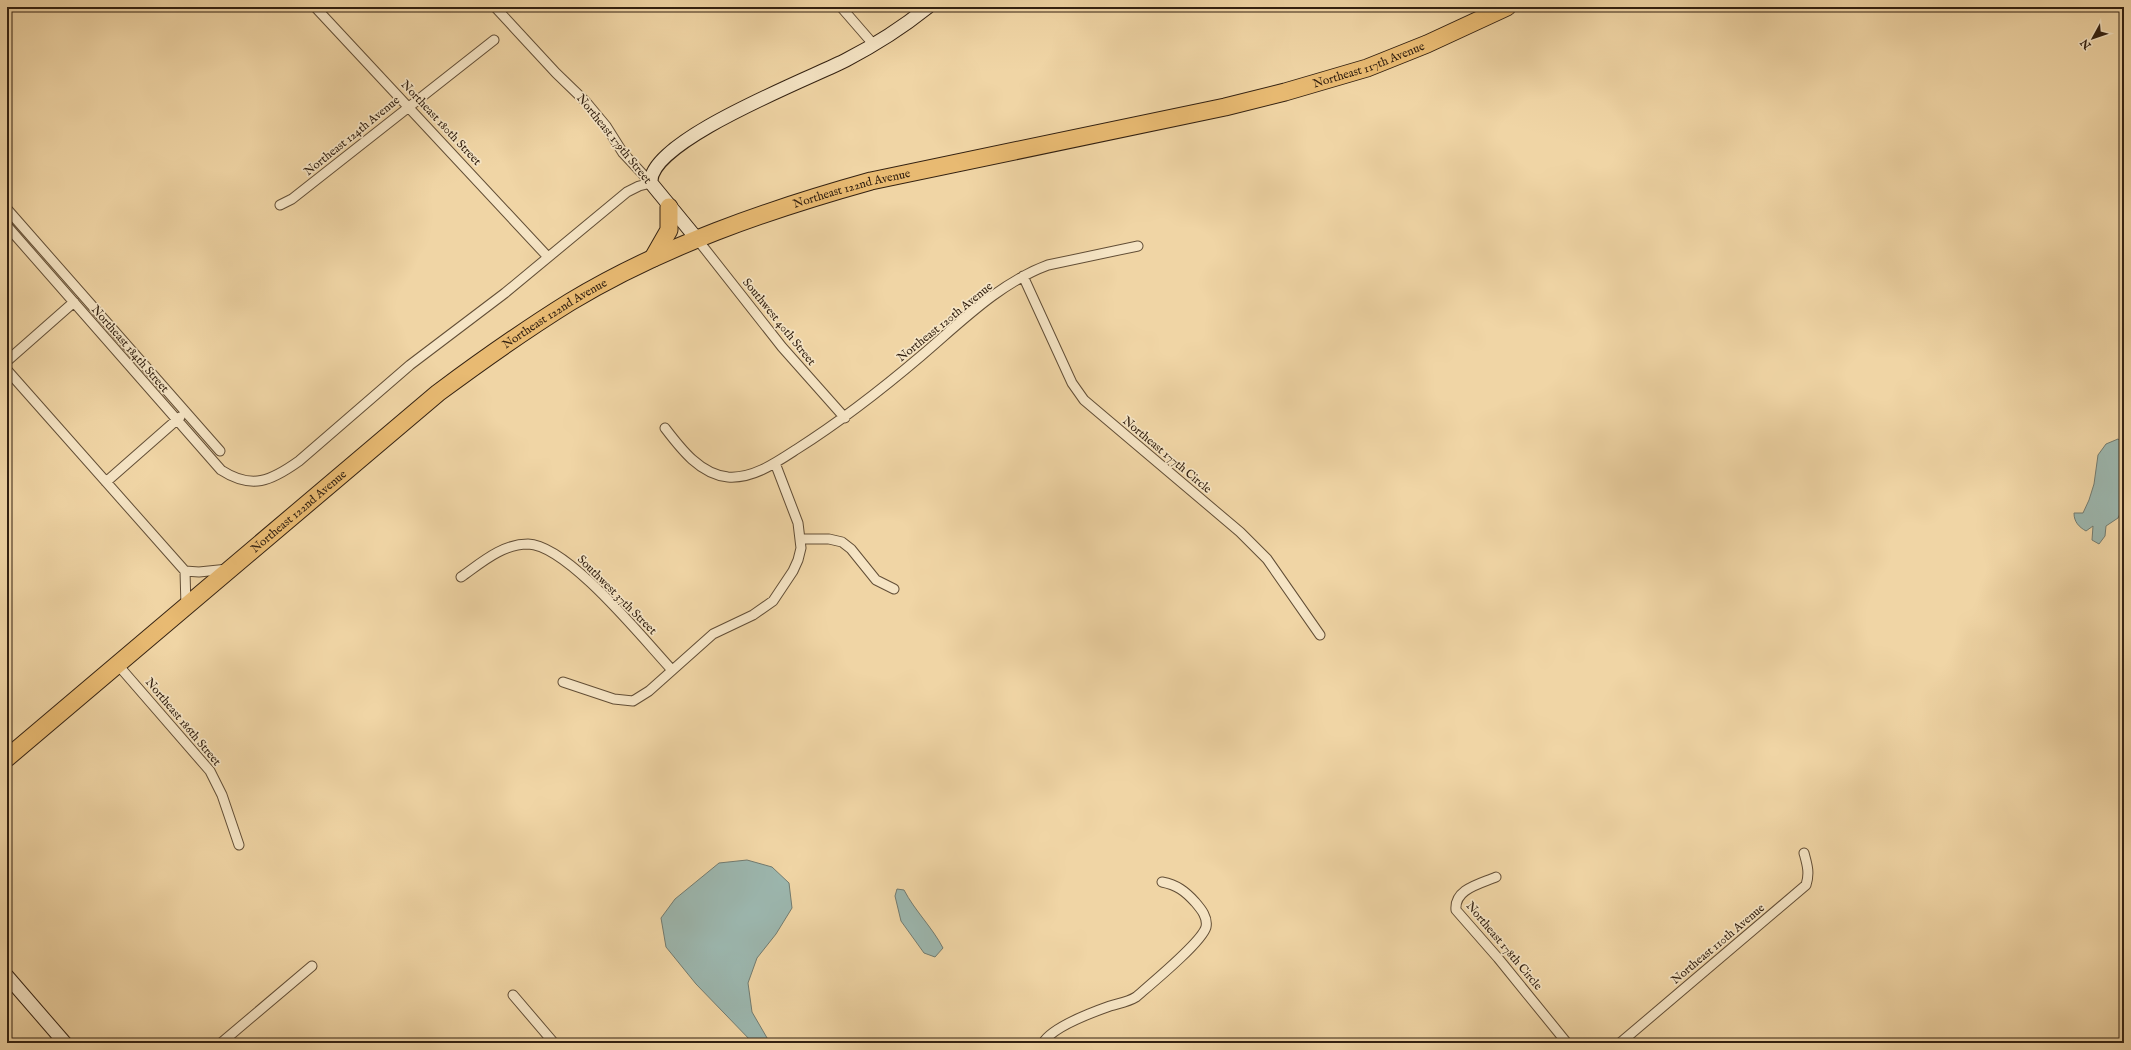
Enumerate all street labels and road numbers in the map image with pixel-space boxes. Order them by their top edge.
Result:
street label: Northeast 117th Avenue [1311,38,1427,91]
street label: Northeast 180th Street [398,77,484,169]
street label: Northeast 179th Street [573,91,655,187]
street label: Northeast 124th Avenue [301,92,403,179]
street label: Northeast 122nd Avenue [791,165,912,211]
street label: Northeast 122nd Avenue [499,275,610,352]
street label: Southwest 40th Street [739,275,819,369]
street label: Northeast 120th Avenue [894,278,996,365]
street label: Northeast 184th Street [88,302,172,396]
street label: Northeast 177th Circle [1119,413,1215,497]
street label: Northeast 122nd Avenue [248,466,350,556]
street label: Southwest 37th Street [574,552,660,638]
street label: Northeast 186th Street [142,675,224,769]
street label: Northeast 178th Circle [1463,899,1546,994]
street label: Northeast 110th Avenue [1668,900,1768,988]

